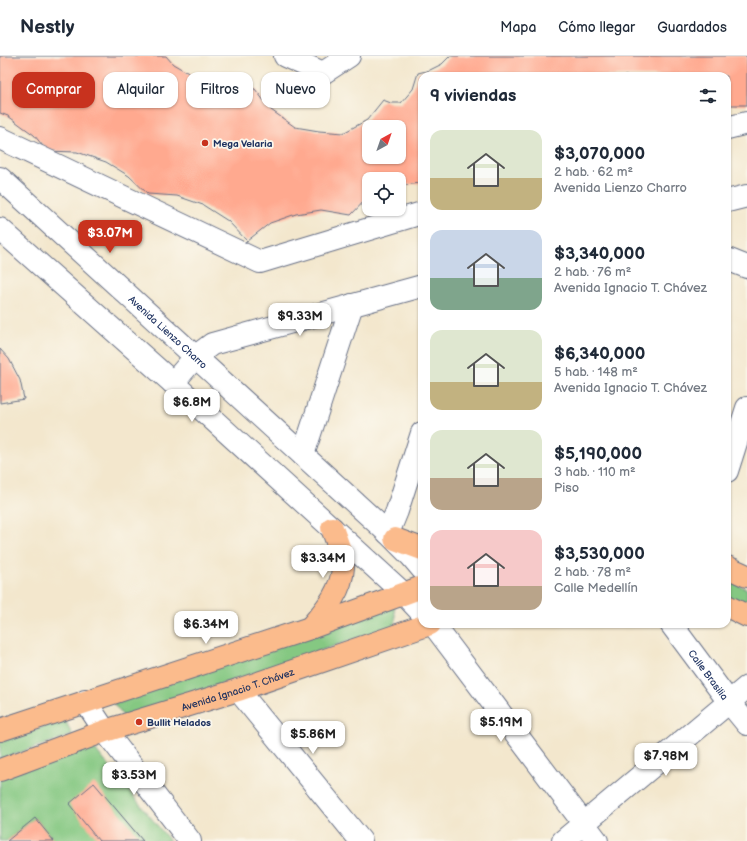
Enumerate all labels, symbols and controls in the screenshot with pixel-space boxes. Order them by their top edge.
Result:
text: Nestly [20,16,74,39]
text: Mapa [500,19,536,36]
text: Cómo llegar [558,19,635,36]
text: Guardados [657,19,727,36]
chip: Comprar [12,72,95,108]
chip: Alquilar [103,72,178,108]
chip: Filtros [186,72,253,108]
chip: Nuevo [261,72,330,108]
icon: filters [697,85,719,107]
text: 9 viviendas [430,86,516,106]
north arrow [362,120,406,164]
map controls [362,120,406,216]
marker: Mega Velaria [200,138,210,148]
place label: Mega Velaria [213,138,273,150]
text: $3,070,000 [554,144,645,164]
icon: home [462,146,510,194]
text: 2 hab. · 62 m² [554,164,633,180]
button: locate [362,172,406,216]
text: Avenida Lienzo Charro [554,180,687,196]
pin: $3.07M [77,220,143,254]
text: $3.07M [87,225,133,241]
text: $3,340,000 [554,244,645,264]
icon: home [462,246,510,294]
text: 2 hab. · 76 m² [554,264,631,280]
text: Avenida Ignacio T. Chávez [554,280,707,296]
street label: Avenida Lienzo Charro [126,294,210,372]
pin: $9.33M [267,303,333,337]
text: $9.33M [277,308,323,324]
text: $6,340,000 [554,344,645,364]
icon: home [462,346,510,394]
text: 5 hab. · 148 m² [554,364,638,380]
text: Avenida Ignacio T. Chávez [554,380,707,396]
pin: $6.8M [164,389,220,423]
text: $6.8M [173,394,211,410]
text: $5,190,000 [554,444,642,464]
icon: home [462,446,510,494]
text: 3 hab. · 110 m² [554,464,636,480]
text: Piso [554,480,579,496]
text: $3,530,000 [554,544,645,564]
pin: $3.34M [290,545,356,579]
icon: home [462,546,510,594]
text: $3.34M [300,550,346,566]
text: 2 hab. · 78 m² [554,564,631,580]
text: Calle Medellín [554,580,638,596]
pin: $6.34M [173,611,239,645]
text: $6.34M [183,616,229,632]
street label: Calle Brasilia [685,648,731,703]
street label: Avenida Ignacio T. Chávez [180,666,296,714]
pin: $5.19M [468,709,534,743]
text: $5.19M [479,714,523,730]
marker: Bullit Helados [134,717,144,727]
place label: Bullit Helados [147,717,211,729]
pin: $5.86M [280,721,346,755]
text: $5.86M [290,726,336,742]
pin: $7.98M [633,743,699,777]
text: $7.98M [643,748,689,764]
pin: $3.53M [101,762,167,796]
text: $3.53M [111,767,157,783]

